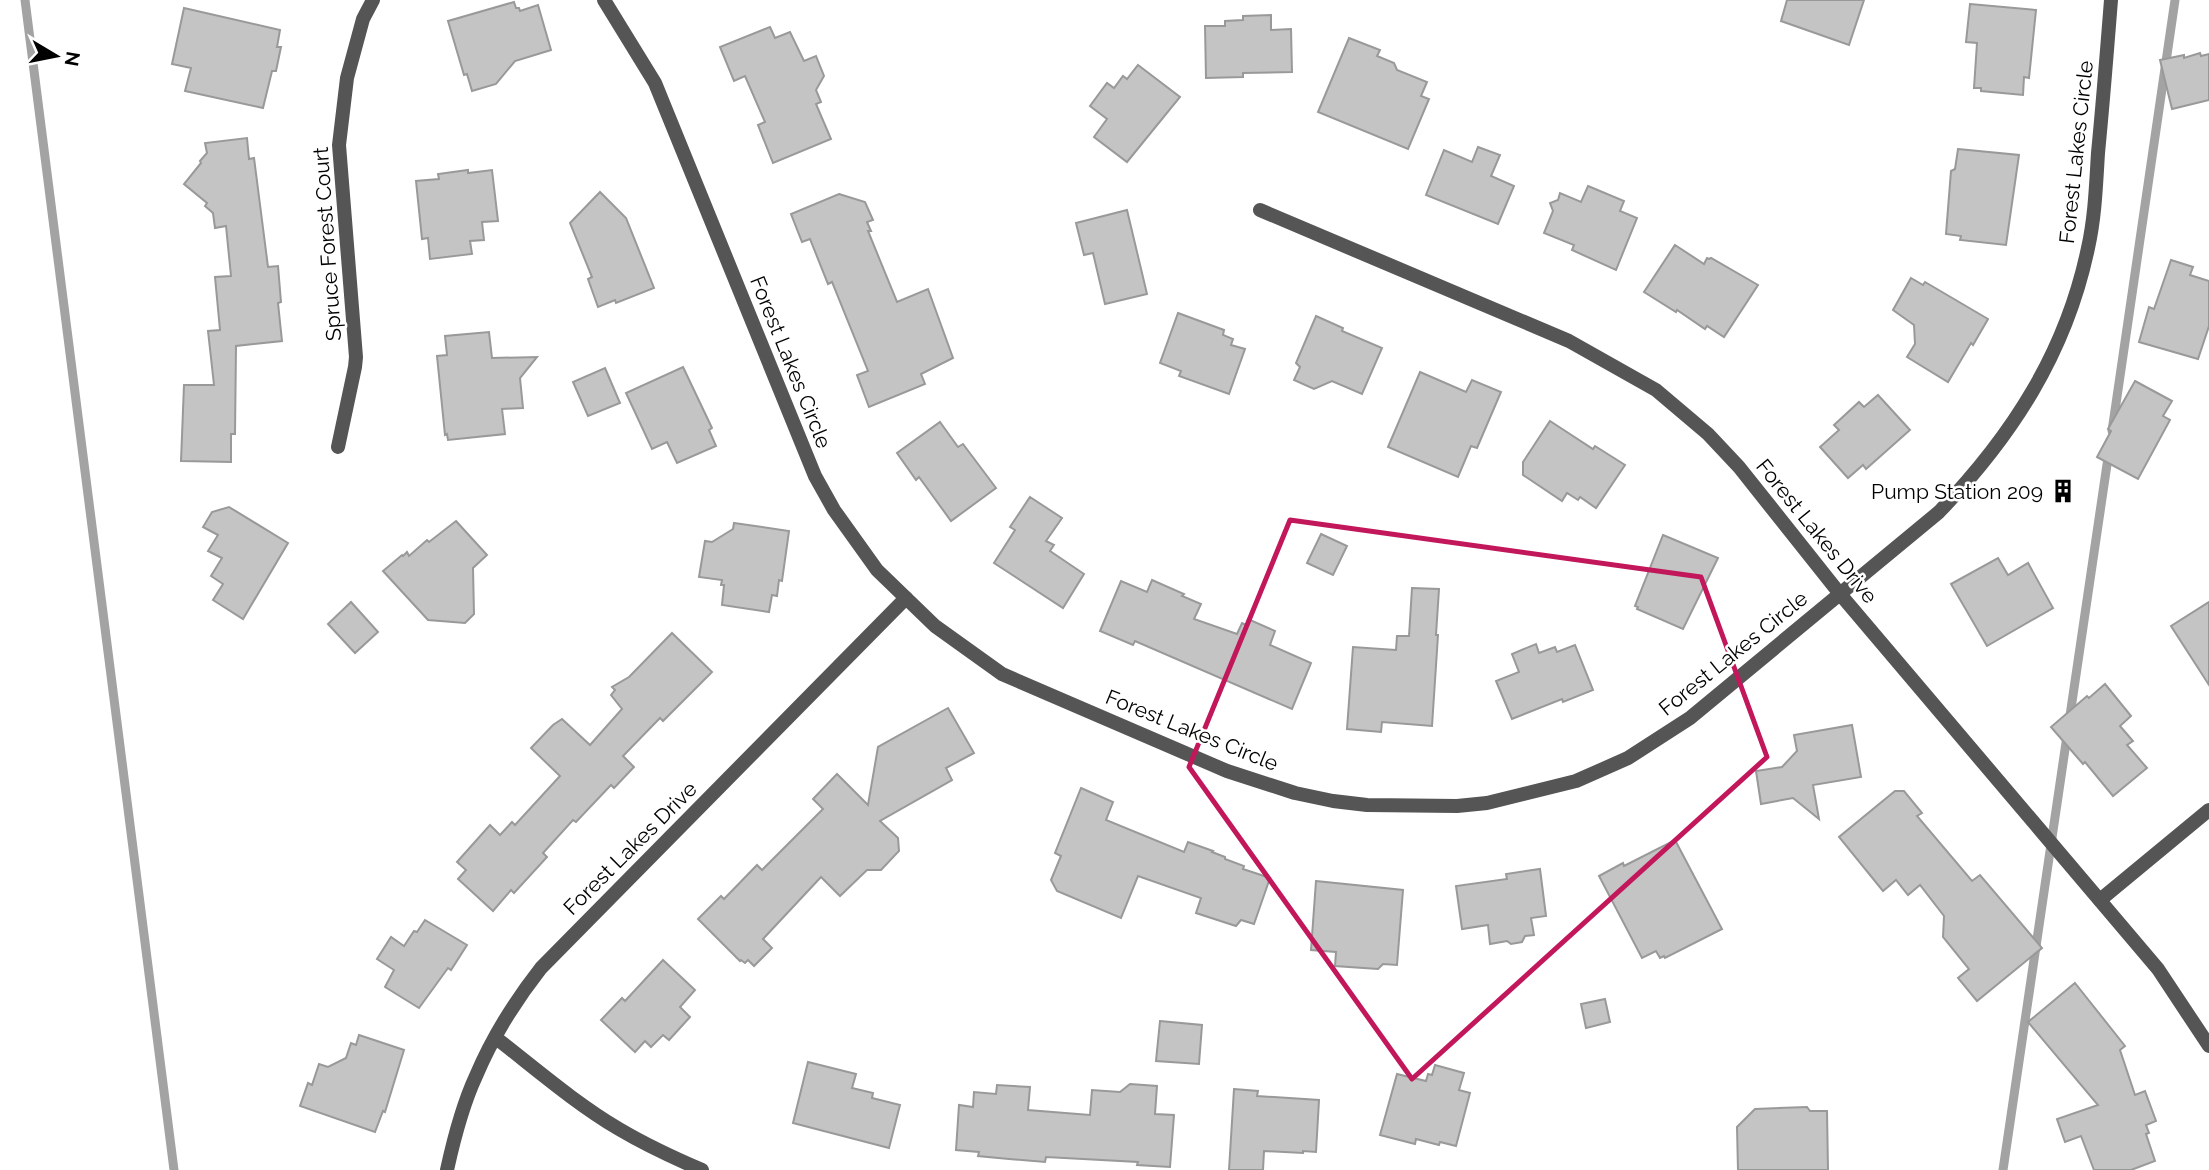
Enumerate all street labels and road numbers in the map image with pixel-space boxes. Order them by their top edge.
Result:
street label: Forest Lakes Circle [2054,59,2098,245]
street label: Spruce Forest Court [308,146,346,342]
street label: Forest Lakes Circle [745,272,837,452]
street label: Forest Lakes Drive [1751,454,1883,608]
street label: Forest Lakes Circle [1654,585,1812,721]
street label: Forest Lakes Circle [1102,684,1282,776]
street label: Forest Lakes Drive [558,776,702,920]

